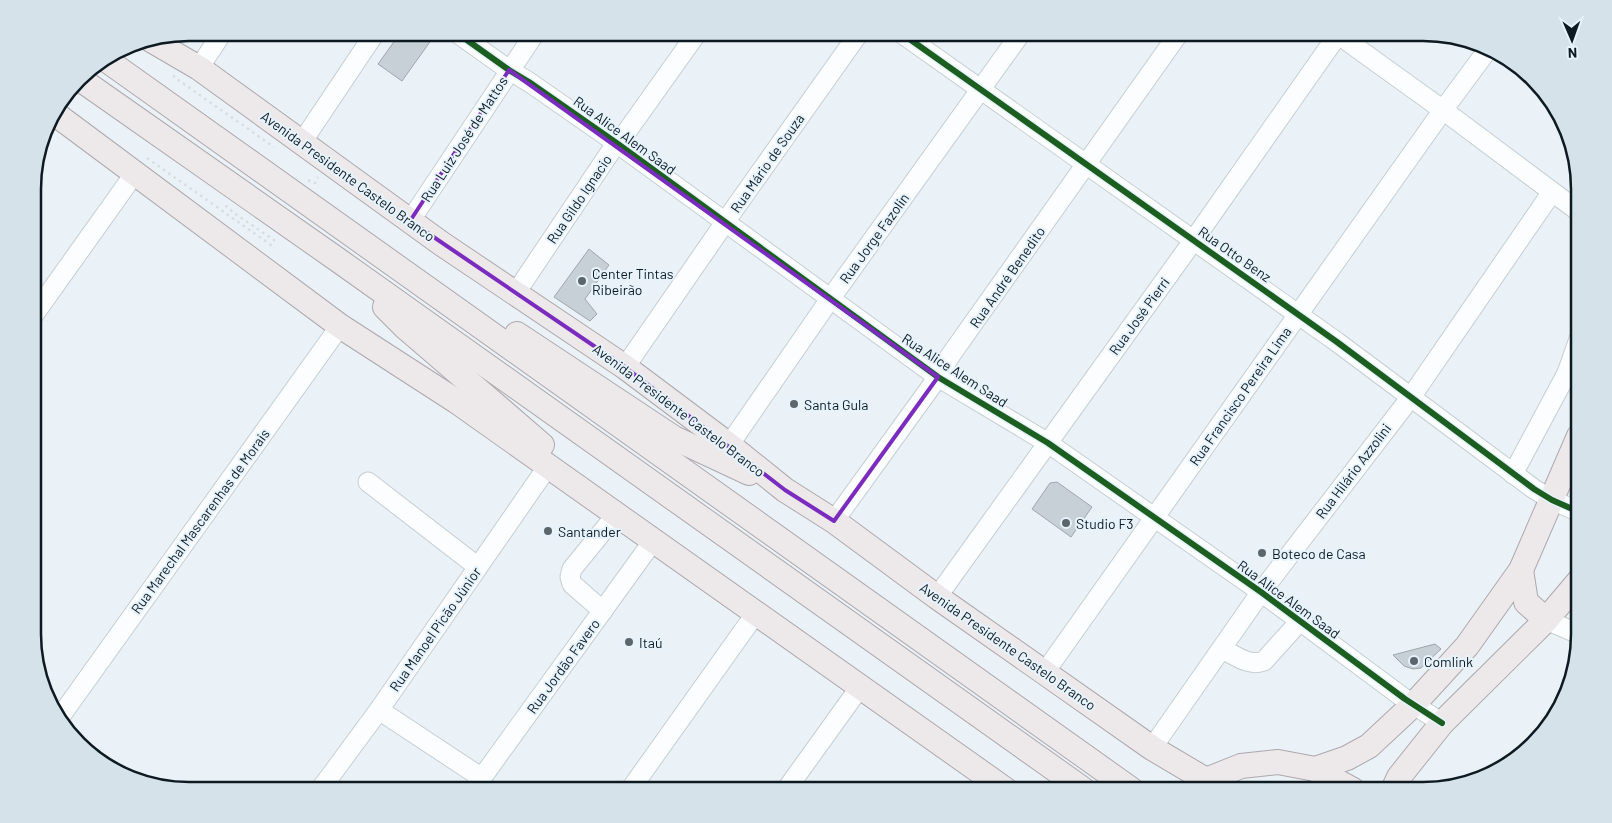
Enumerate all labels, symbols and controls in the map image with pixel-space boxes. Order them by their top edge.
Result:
north arrow [1547,15,1597,65]
text: N [1568,45,1577,62]
street label: Rua Luiz José de Mattos [417,73,511,205]
street label: Rua Alice Alem Saad [570,92,680,178]
street label: Avenida Presidente Castelo Branco [258,107,438,245]
street label: Rua Mário de Souza [727,110,807,216]
street label: Rua Gildo Ignacio [543,151,615,247]
street label: Rua Jorge Fazolin [836,190,912,286]
street label: Rua André Benedito [966,223,1048,331]
street label: Rua Otto Benz [1195,223,1275,285]
place label: Center Tintas Ribeirão [592,265,674,298]
street label: Rua José Pierri [1105,274,1173,358]
marker: Center Tintas Ribeirão [576,275,588,287]
street label: Rua Francisco Pereira Lima [1186,323,1294,469]
street label: Rua Alice Alem Saad [899,330,1011,410]
street label: Avenida Presidente Castelo Branco [590,340,768,480]
place label: Santa Gula [804,396,868,413]
marker: Santa Gula [788,398,800,410]
street label: Rua Hilário Azzolini [1312,420,1394,522]
street label: Rua Marechal Mascarenhas de Morais [127,425,273,617]
place label: Studio F3 [1076,515,1134,532]
marker: Studio F3 [1060,517,1072,529]
place label: Santander [558,523,621,540]
marker: Santander [542,525,554,537]
place label: Boteco de Casa [1272,545,1366,562]
marker: Boteco de Casa [1256,547,1268,559]
street label: Rua Alice Alem Saad [1234,556,1344,642]
street label: Rua Manoel Picão Júnior [386,564,484,694]
street label: Avenida Presidente Castelo Branco [917,579,1099,713]
street label: Rua Jordão Favero [523,615,603,717]
place label: Itaú [639,634,662,651]
marker: Itaú [623,636,635,648]
place label: Comlink [1424,653,1473,670]
marker: Comlink [1408,655,1420,667]

